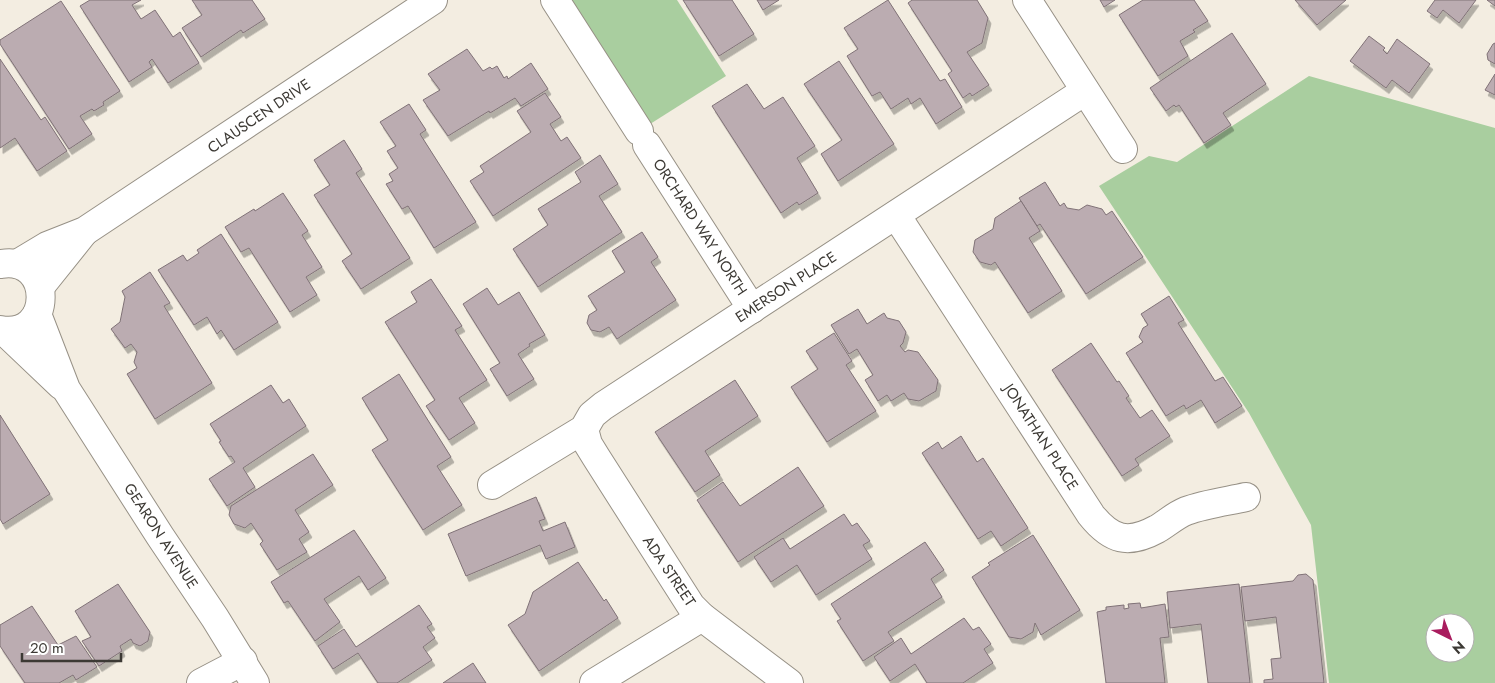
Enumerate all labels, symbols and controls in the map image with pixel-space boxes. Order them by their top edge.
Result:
street label: CLAUSCEN DRIVE [203,73,315,159]
street label: ORCHARD WAY NORTH [647,154,753,300]
street label: EMERSON PLACE [731,246,841,328]
street label: JONATHAN PLACE [997,378,1084,495]
street label: GEARON AVENUE [119,479,203,593]
street label: ADA STREET [637,531,701,611]
north arrow [1425,613,1475,663]
scale bar [22,630,121,662]
text: 20 m [30,637,64,659]
text: N [1448,637,1470,659]

